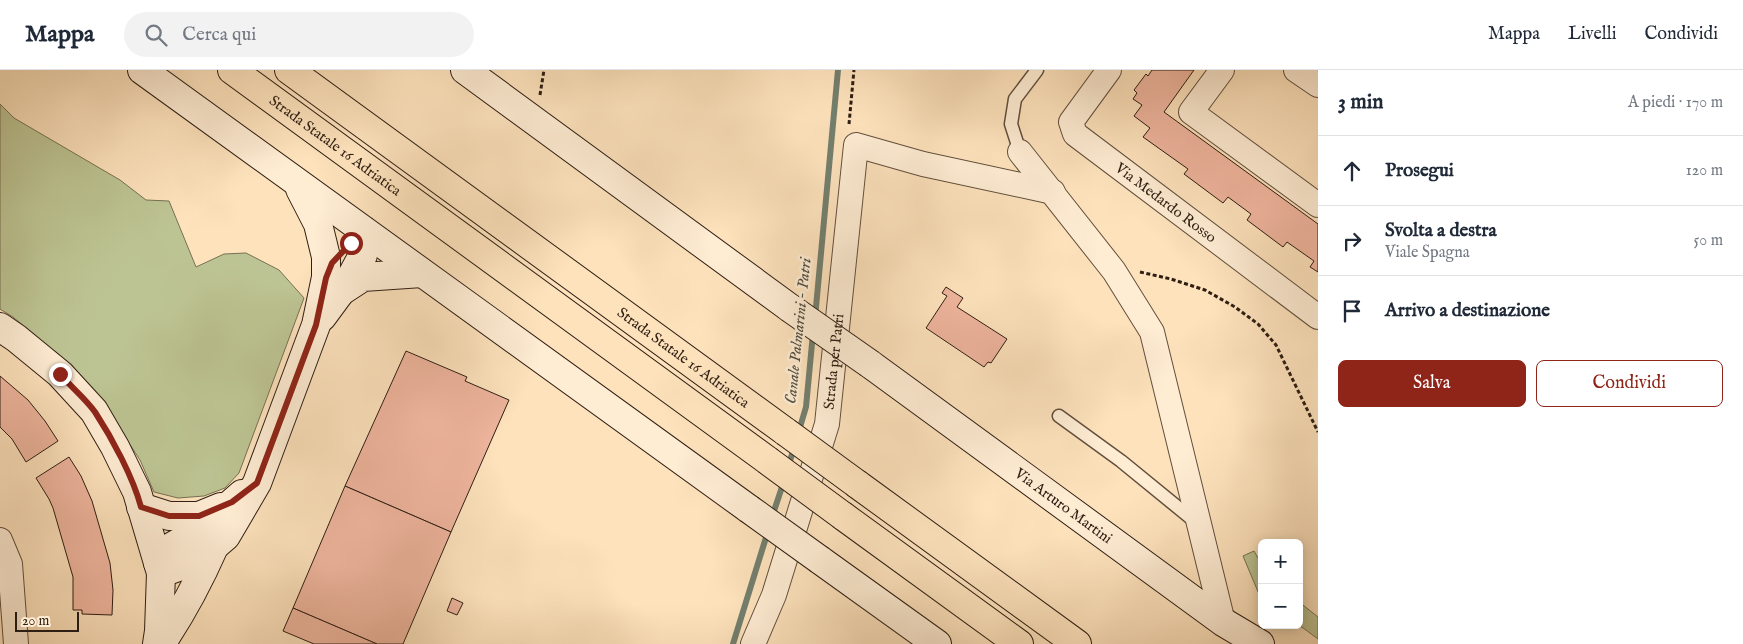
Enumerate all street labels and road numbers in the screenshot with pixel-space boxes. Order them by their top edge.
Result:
street label: Strada Statale 16 Adriatica [266,91,406,200]
street label: Via Medardo Rosso [1111,158,1220,247]
street label: Strada Statale 16 Adriatica [614,303,754,412]
street label: Strada per Patri [819,313,848,410]
street label: Via Arturo Martini [1010,463,1116,548]

